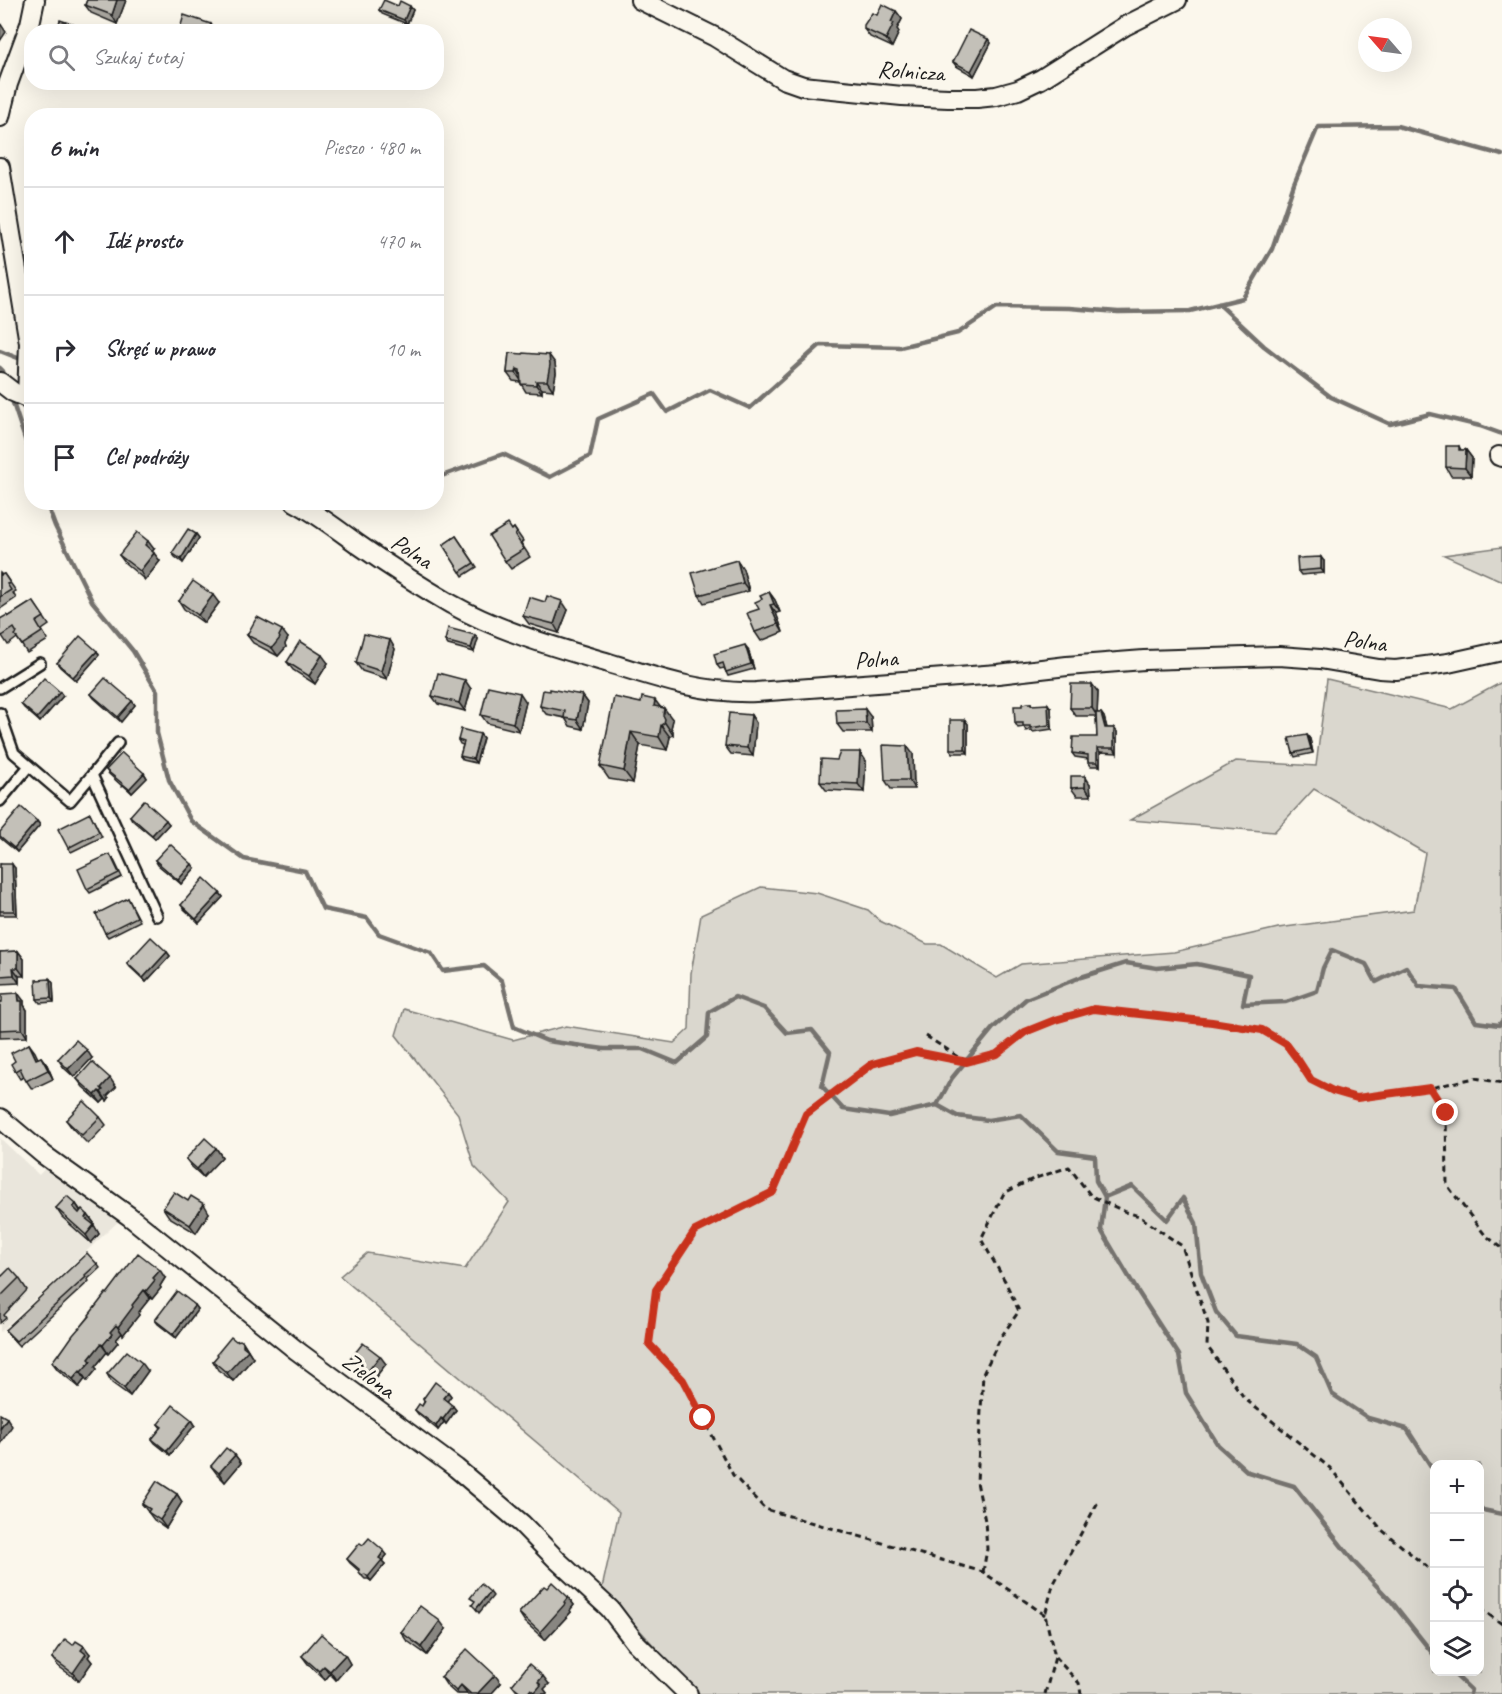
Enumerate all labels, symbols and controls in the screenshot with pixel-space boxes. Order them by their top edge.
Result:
north arrow [1358,18,1412,72]
search box [24,24,444,90]
icon: search [45,41,78,74]
text: Szukaj tutaj [93,43,183,71]
street label: Rolnicza [877,54,948,88]
text: 6 min [48,131,98,164]
text: Pieszo · 480 m [324,135,420,160]
icon: ahead [48,225,81,258]
text: Idź prosto [105,227,182,255]
text: 470 m [377,229,420,254]
icon: right [48,333,81,366]
text: Skręć w prawo [105,335,214,363]
text: 10 m [386,337,420,362]
icon: arrive [48,441,81,474]
text: Cel podróży [105,443,188,471]
street label: Polna [386,527,440,576]
street label: Polna [1341,623,1390,659]
street label: Polna [853,642,900,675]
route end [1432,1099,1458,1125]
street label: Zielona [337,1345,403,1406]
route start [689,1404,715,1430]
map controls [1430,1460,1484,1676]
button: + [1430,1460,1484,1514]
button: − [1430,1514,1484,1568]
button: locate [1430,1568,1484,1622]
button: layers [1430,1622,1484,1676]

